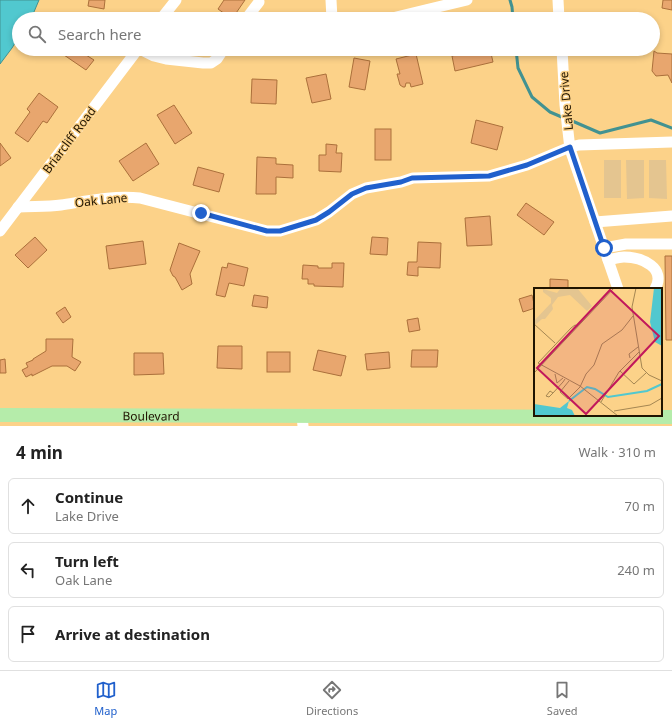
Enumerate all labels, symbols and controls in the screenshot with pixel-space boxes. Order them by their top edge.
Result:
search box [12,12,660,56]
icon: search [26,23,48,45]
text: Search here [58,24,141,44]
street label: Lake Drive [555,71,577,131]
street label: Briarcliff Road [38,103,100,177]
street label: Oak Lane [74,189,128,211]
route end [192,204,210,222]
route start [595,239,613,257]
inset map [534,288,662,416]
street label: Boulevard [122,407,180,424]
text: 4 min [16,441,63,464]
text: Walk · 310 m [578,443,656,461]
text: Continue [55,487,123,507]
icon: ahead [17,495,39,517]
text: 70 m [625,497,655,515]
text: Lake Drive [55,507,119,525]
text: Turn left [55,551,119,571]
icon: left [17,559,39,581]
text: 240 m [617,561,655,579]
text: Oak Lane [55,571,112,589]
icon: arrive [17,623,39,645]
text: Arrive at destination [55,624,210,644]
tab: Map [94,679,117,718]
tab: Directions [306,679,358,718]
tab: Saved [547,679,578,718]

